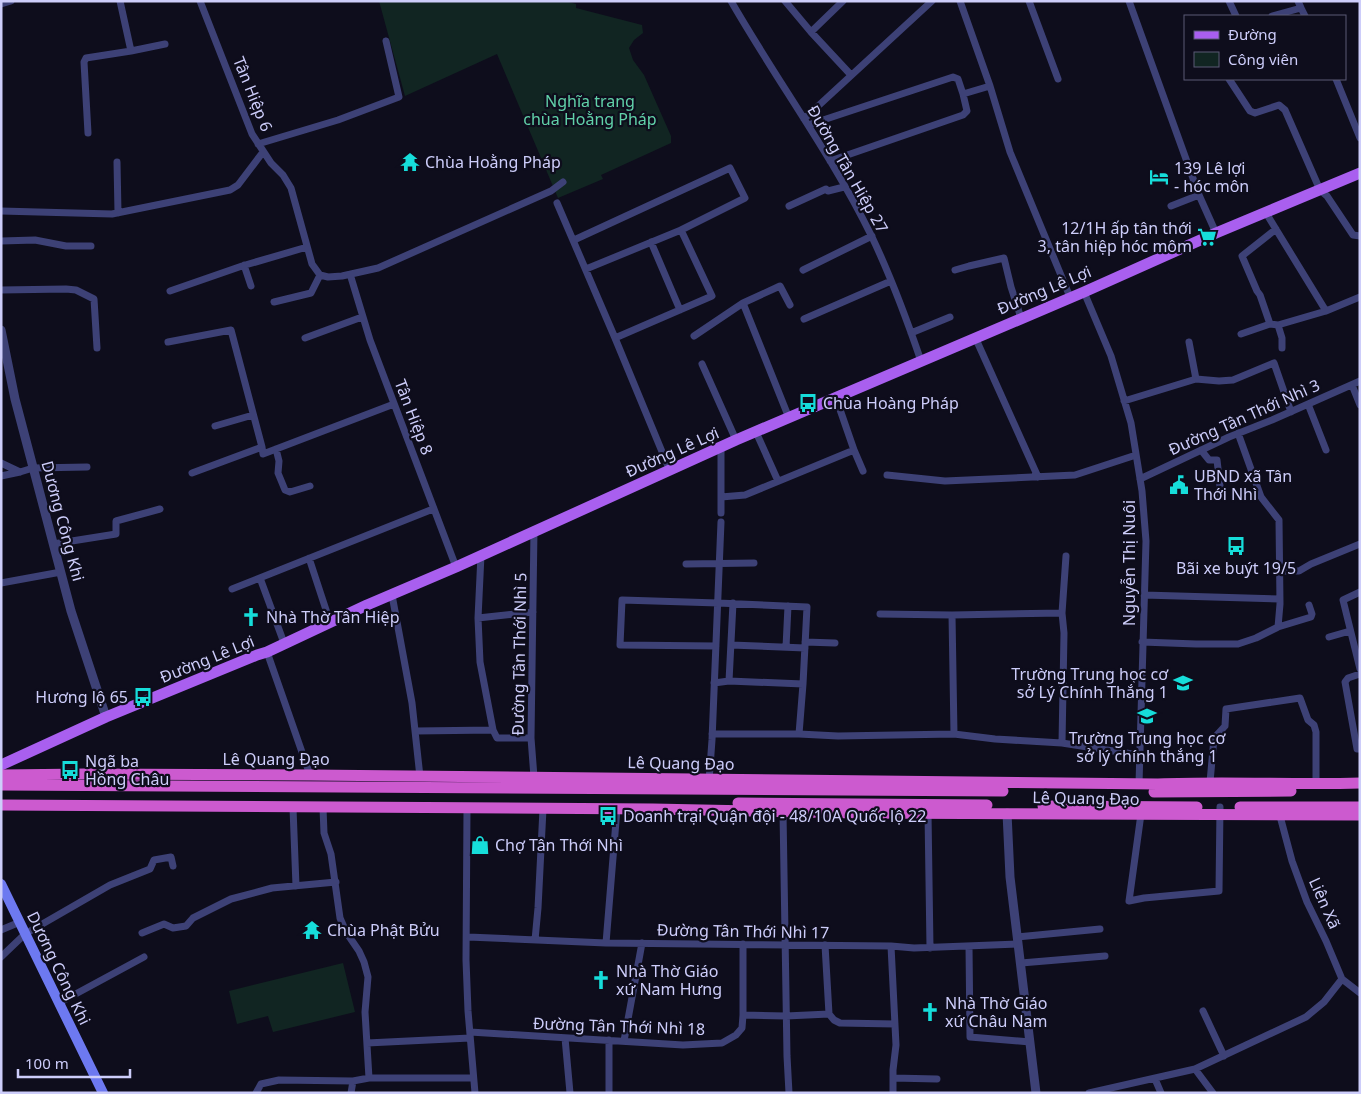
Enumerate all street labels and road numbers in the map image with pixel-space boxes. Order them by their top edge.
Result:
street label: Tân Hiệp 6 [228,53,278,135]
street label: Đường Tân Hiệp 27 [802,101,894,237]
street label: Đường Lê Lợi [994,260,1094,320]
street label: Đường Tân Thới Nhì 3 [1165,374,1323,460]
street label: Tân Hiệp 8 [390,376,438,458]
street label: Đường Lê Lợi [622,422,722,482]
street label: Dương Công Khi [36,458,90,584]
street label: Nguyễn Thị Nuôi [1118,500,1140,626]
street label: Đường Tân Thới Nhì 5 [507,572,531,736]
street label: Đường Lê Lợi [156,630,258,688]
street label: Lê Quang Đạo [222,748,330,770]
street label: Lê Quang Đạo [627,751,735,775]
street label: Lê Quang Đạo [1032,786,1140,810]
street label: Liên Xã [1304,874,1346,932]
street label: Dương Công Khi [22,908,96,1028]
street label: Đường Tân Thới Nhì 17 [657,918,829,944]
street label: Đường Tân Thới Nhì 18 [532,1012,706,1040]

